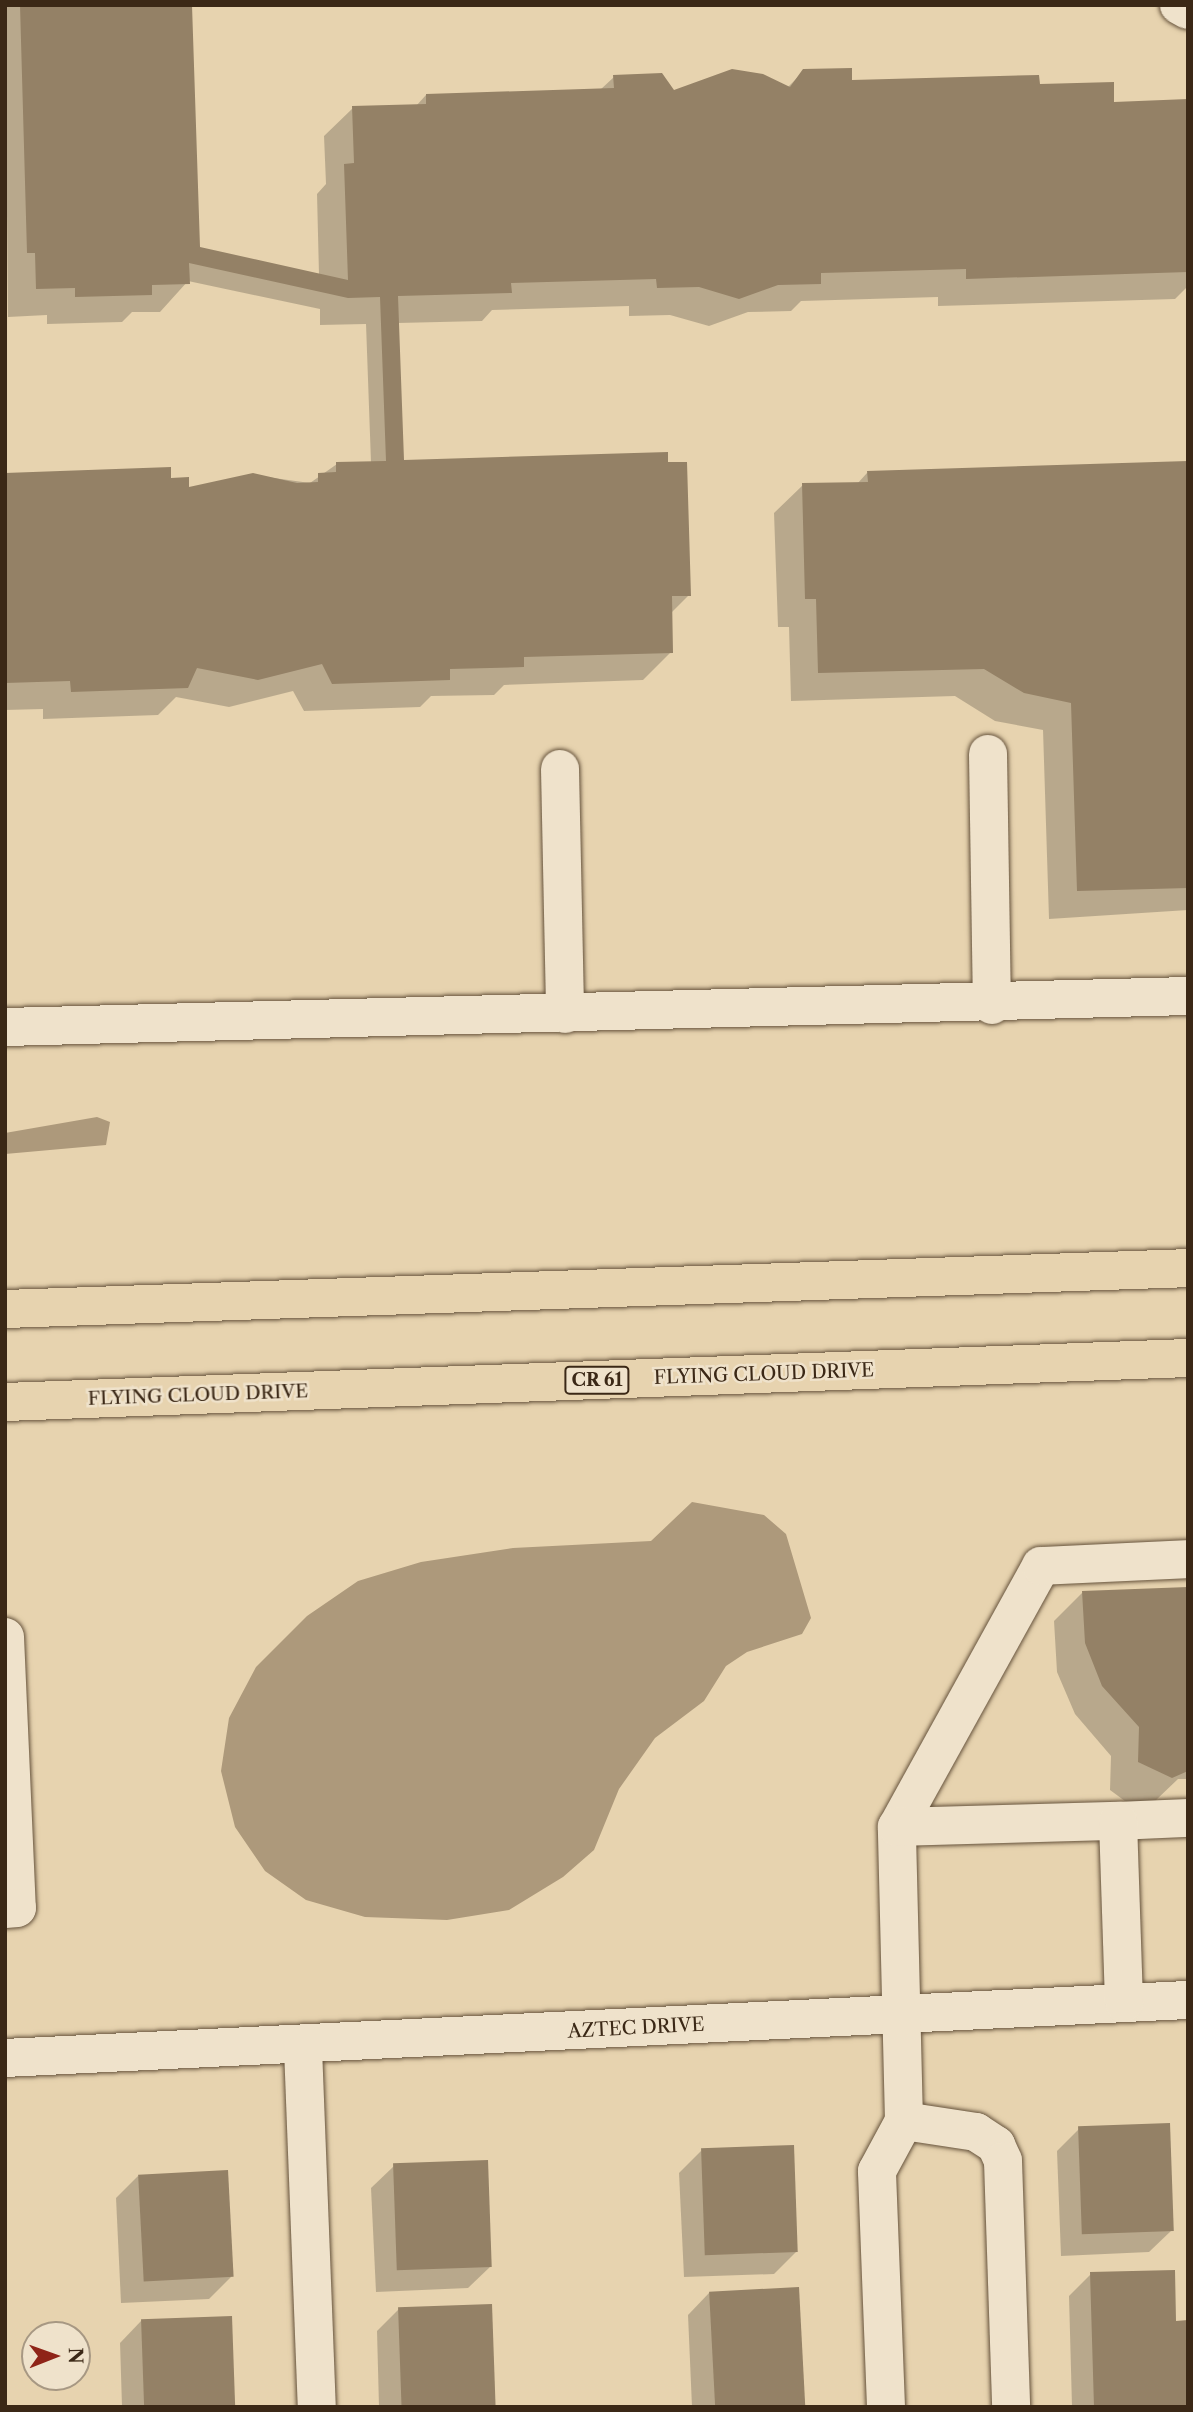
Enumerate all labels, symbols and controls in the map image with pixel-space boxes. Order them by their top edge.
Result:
street label: FLYING CLOUD DRIVE [653,1359,875,1389]
road number: CR 61 [564,1366,630,1394]
street label: FLYING CLOUD DRIVE [87,1380,309,1410]
street label: AZTEC DRIVE [567,2013,705,2043]
north arrow [21,2321,91,2391]
text: N [64,2347,87,2364]

